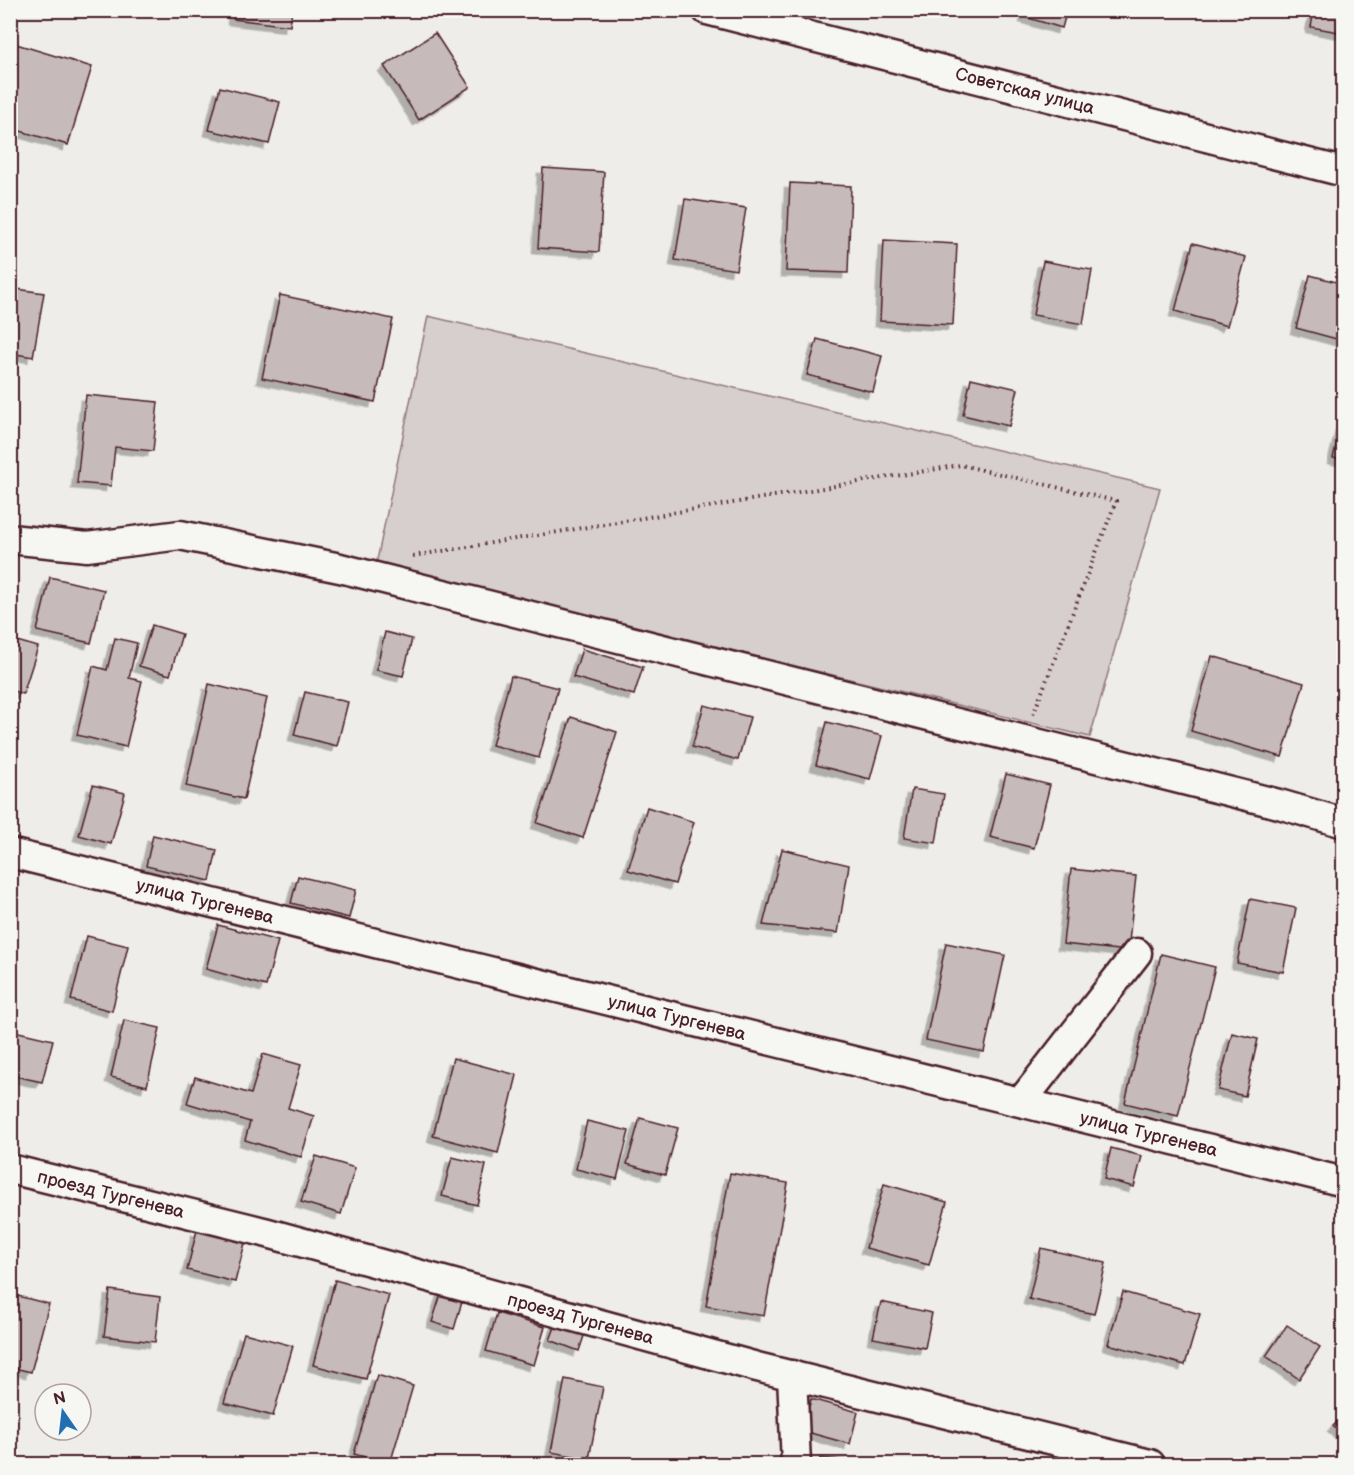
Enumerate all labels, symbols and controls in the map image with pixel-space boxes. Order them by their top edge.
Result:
street label: Советская улица [953,64,1097,119]
street label: улица Тургенева [134,875,276,929]
street label: улица Тургенева [606,991,748,1045]
street label: улица Тургенева [1078,1107,1220,1162]
street label: проезд Тургенева [35,1166,187,1223]
street label: проезд Тургенева [505,1289,656,1349]
north arrow [33,1382,93,1442]
text: N [52,1388,68,1410]

